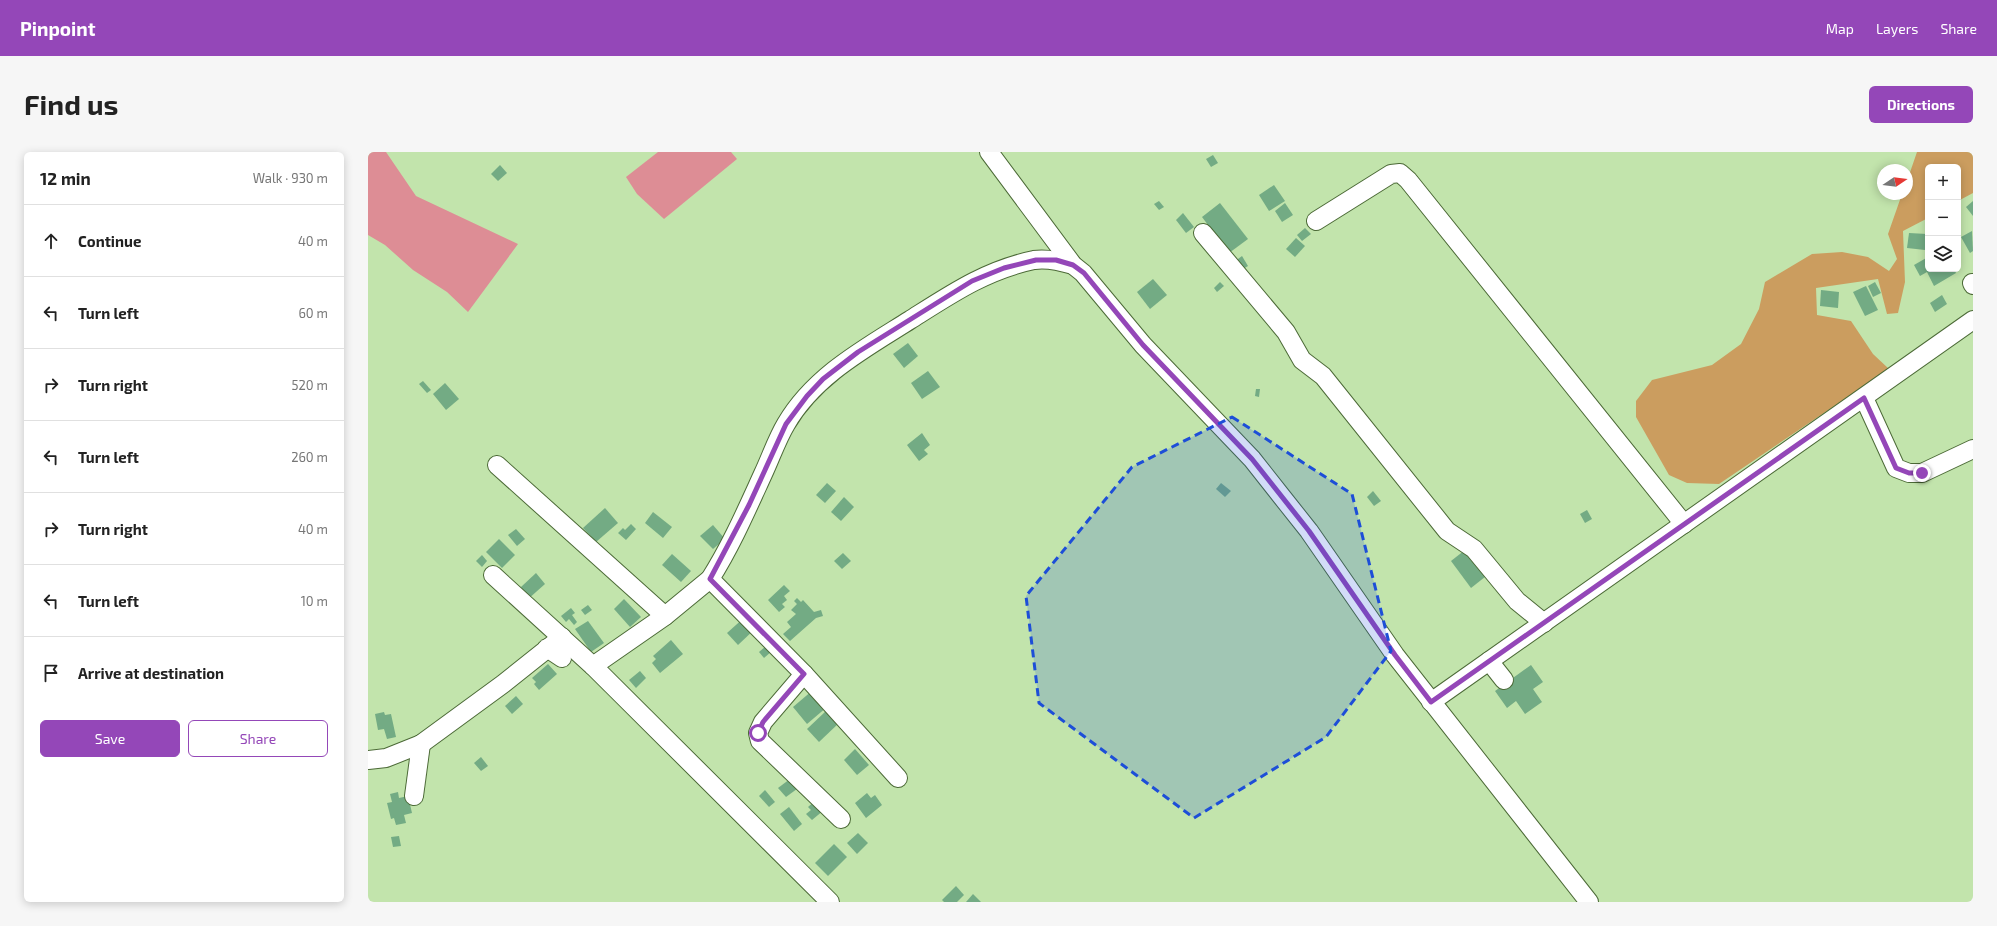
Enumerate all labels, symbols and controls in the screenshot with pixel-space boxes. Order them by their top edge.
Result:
text: Pinpoint [20,17,95,40]
text: Map [1826,20,1854,37]
text: Layers [1876,20,1918,37]
text: Share [1940,20,1977,37]
button: Directions [1869,86,1973,123]
text: Find us [24,87,118,121]
north arrow [1877,164,1913,200]
map controls [1925,164,1961,272]
button: + [1925,164,1961,200]
text: 12 min [40,168,91,188]
text: Walk · 930 m [253,170,328,186]
button: − [1925,200,1961,236]
icon: ahead [40,230,62,252]
text: Continue [78,232,141,250]
text: 40 m [298,233,328,249]
button: layers [1925,236,1961,272]
icon: left [40,302,62,324]
text: Turn left [78,304,139,322]
text: 60 m [298,305,328,321]
icon: right [40,374,62,396]
text: Turn right [78,376,148,394]
text: 520 m [292,377,328,393]
icon: left [40,446,62,468]
text: Turn left [78,448,139,466]
text: 260 m [291,449,328,465]
route end [1913,464,1931,482]
icon: right [40,518,62,540]
text: Turn right [78,520,148,538]
text: 40 m [298,521,328,537]
icon: left [40,590,62,612]
text: Turn left [78,592,139,610]
text: 10 m [301,593,328,609]
icon: arrive [40,662,62,684]
text: Arrive at destination [78,664,224,682]
button: Save [40,720,180,757]
button: Share [188,720,328,757]
route start [749,724,767,742]

